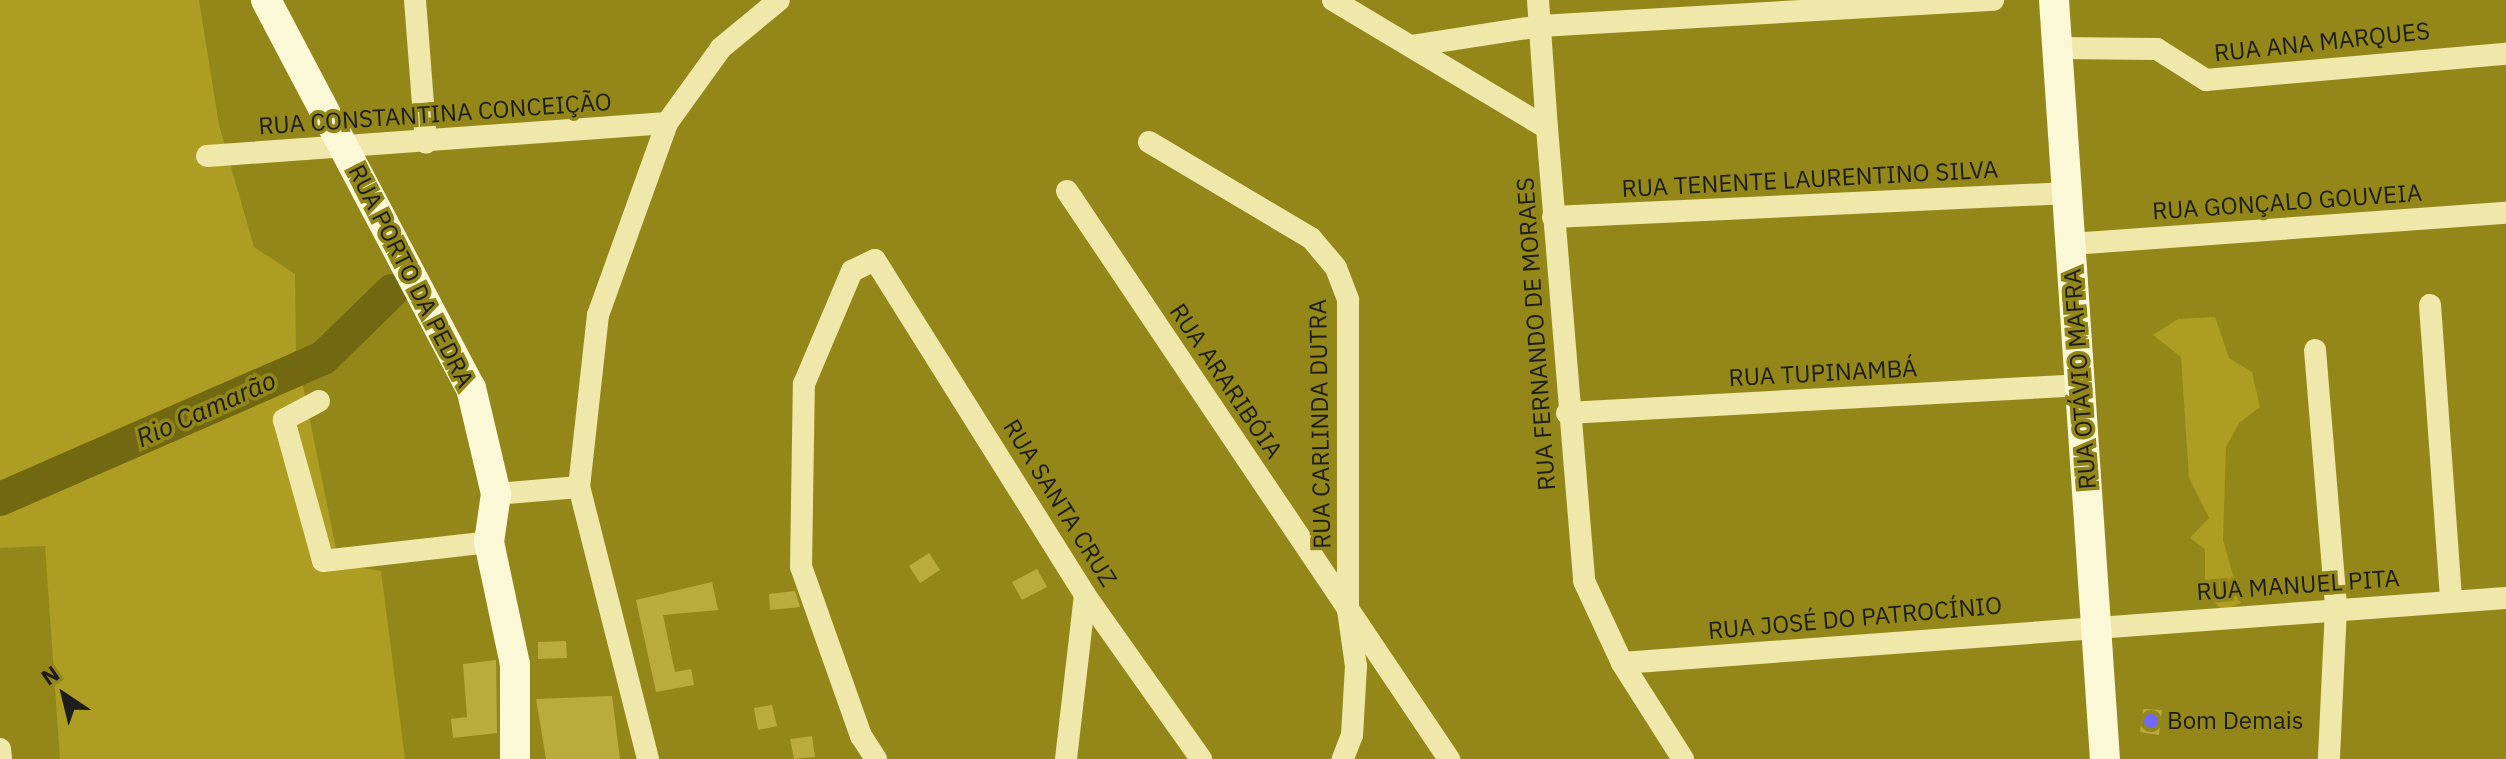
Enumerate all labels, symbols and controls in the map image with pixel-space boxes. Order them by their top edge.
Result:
street label: RUA ANA MARQUES [2213,16,2431,68]
street label: RUA CONSTANTINA CONCEIÇÃO [257,87,613,141]
street label: RUA TENENTE LAURENTINO SILVA [1621,155,1999,203]
street label: RUA PORTO DA PEDRA [342,160,480,392]
street label: RUA FERNANDO DE MORAES [1511,176,1561,492]
street label: RUA GONÇALO GOUVEIA [2151,178,2423,226]
street label: RUA OTÁVIO MAFRA [2058,268,2102,490]
street label: RUA ARARIBÓIA [1164,298,1288,464]
street label: RUA CARLINDA DUTRA [1303,299,1337,549]
street label: RUA TUPINAMBÁ [1728,354,1918,392]
water label: Rio Camarão [131,364,281,454]
street label: RUA SANTA CRUZ [997,414,1123,592]
street label: RUA MANUEL PITA [2196,564,2400,606]
street label: RUA JOSÉ DO PATROCÍNIO [1707,591,2003,645]
north arrow [24,655,104,735]
text: N [35,658,65,691]
place label: Bom Demais [2167,707,2303,735]
marker: Bom Demais [2142,712,2160,730]

